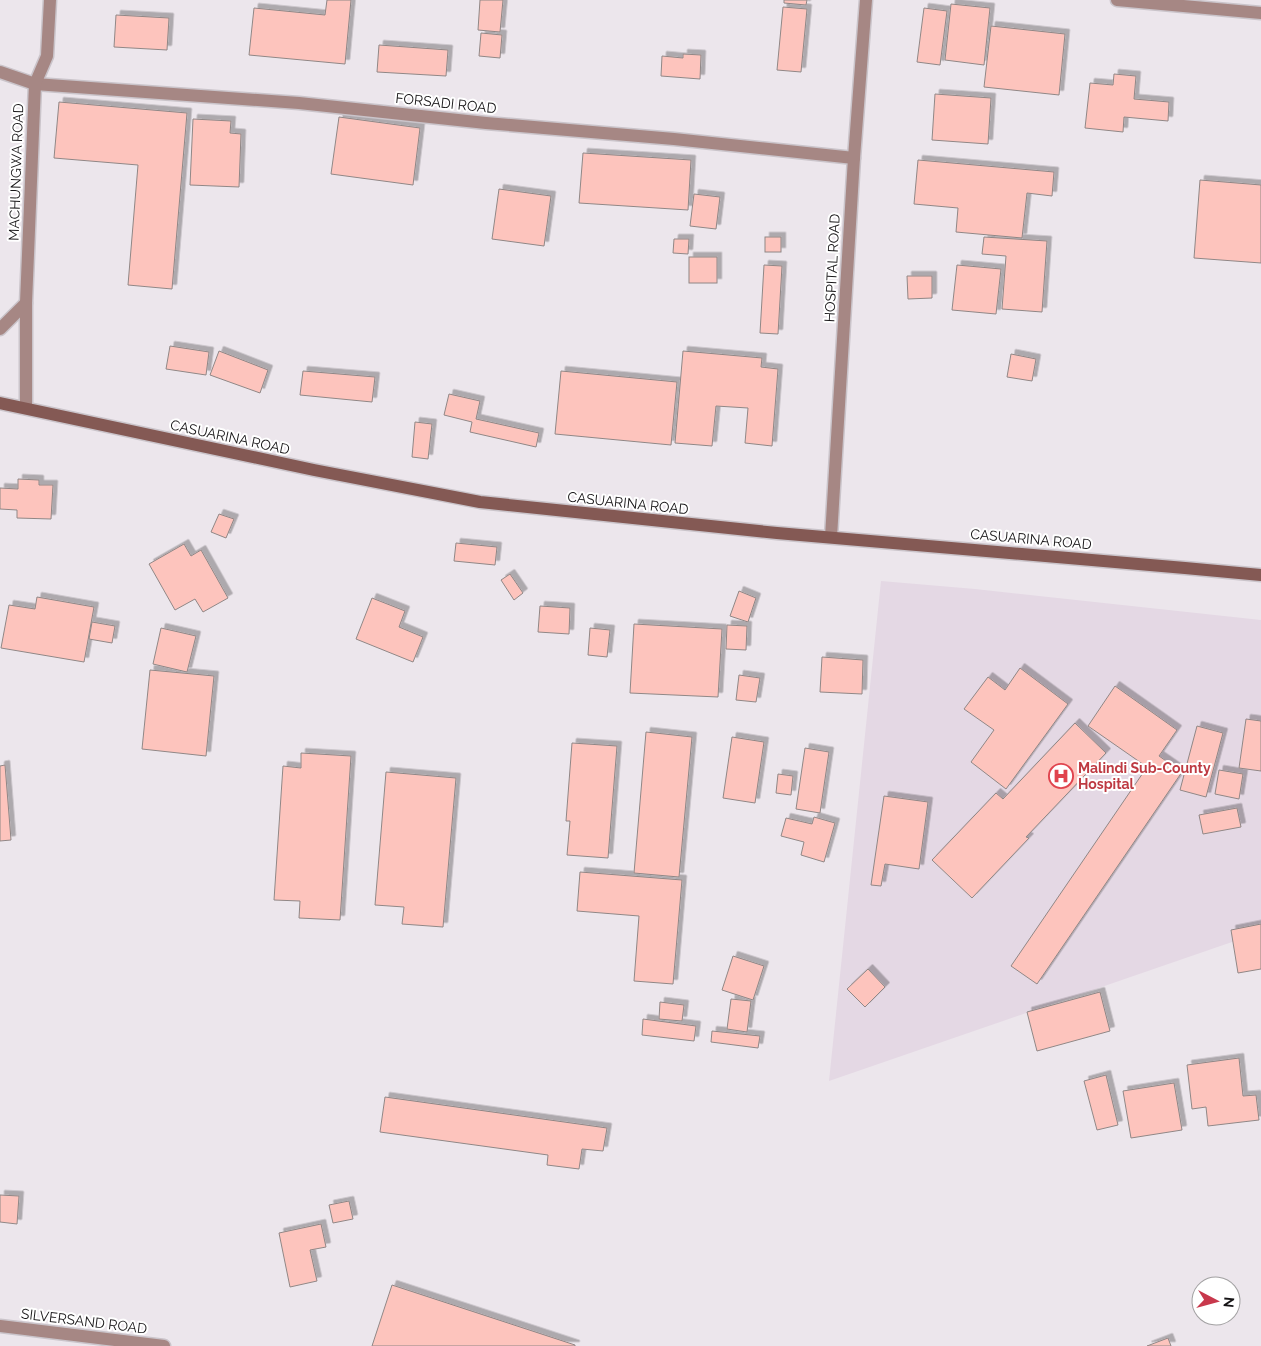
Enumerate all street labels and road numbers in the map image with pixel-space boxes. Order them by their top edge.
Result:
street label: FORSADI ROAD [395,90,497,116]
street label: MACHUNGWA ROAD [6,103,26,241]
street label: HOSPITAL ROAD [821,213,843,323]
street label: CASUARINA ROAD [169,417,291,457]
street label: CASUARINA ROAD [567,489,689,517]
street label: CASUARINA ROAD [970,526,1092,552]
street label: SILVERSAND ROAD [20,1305,148,1337]

